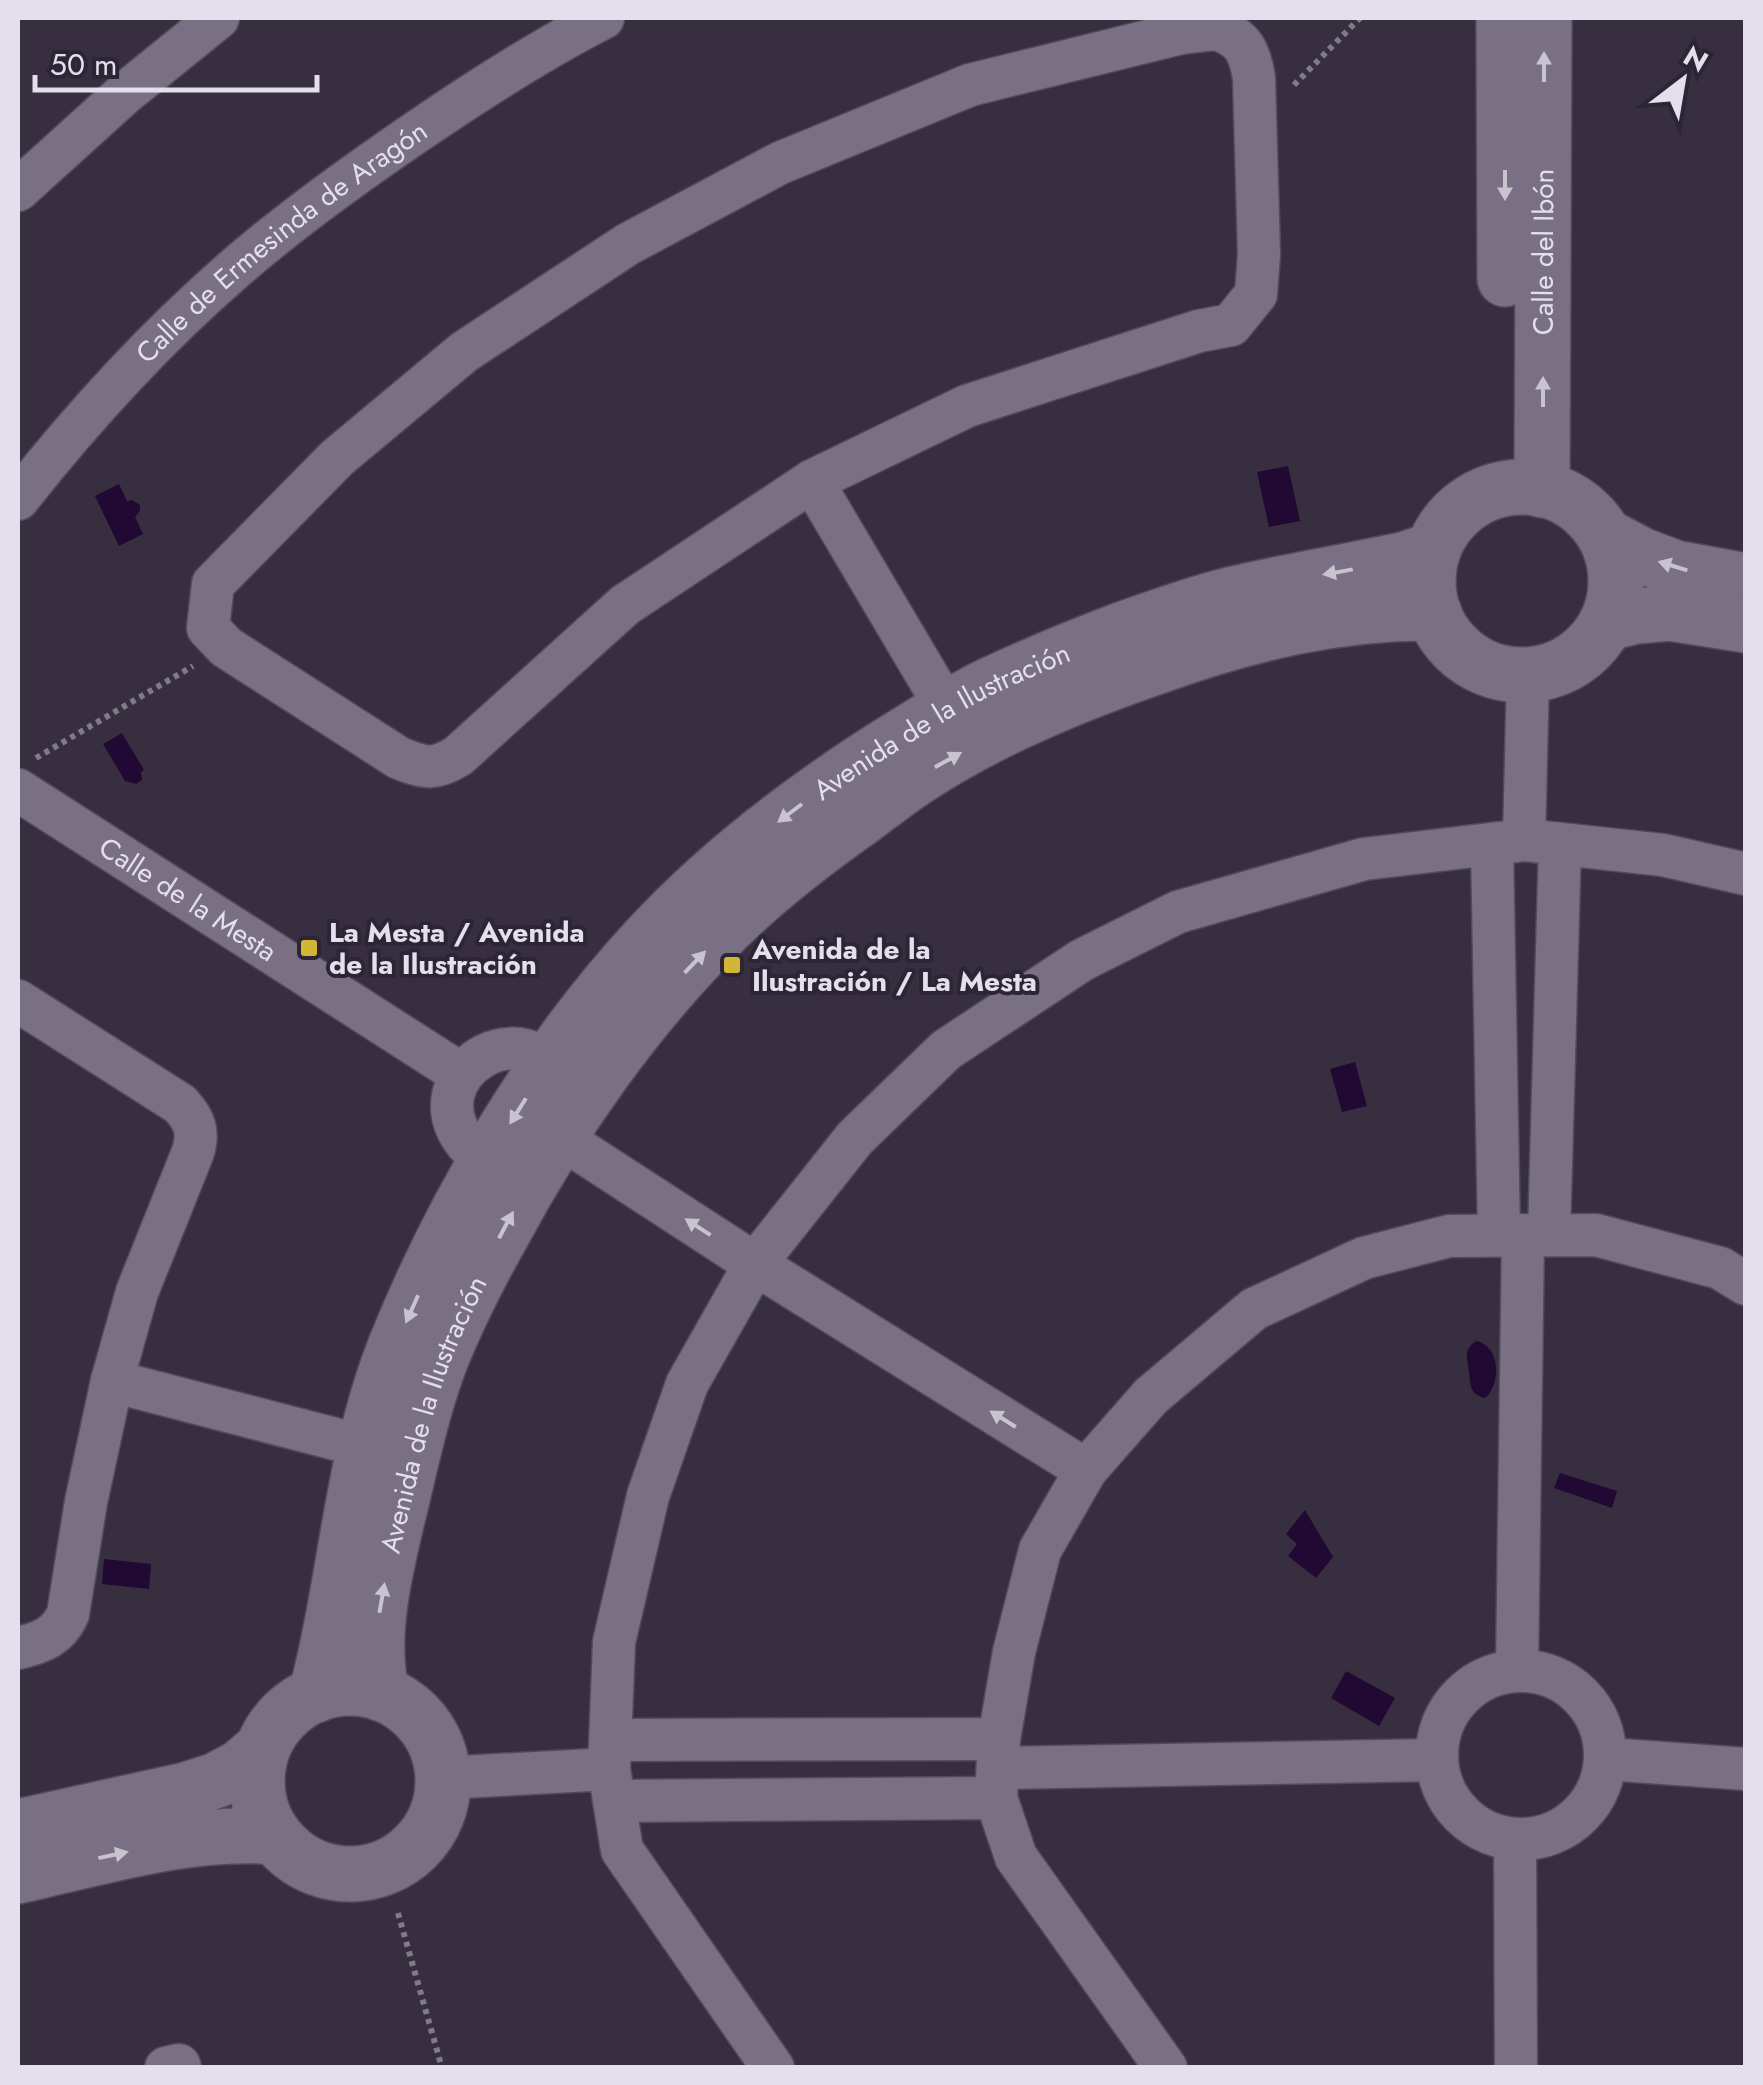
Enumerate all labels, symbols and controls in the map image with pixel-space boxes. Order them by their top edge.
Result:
scale bar [35,30,318,92]
north arrow [1633,30,1733,130]
text: N [1676,36,1716,82]
text: 50 m [50,43,117,86]
one-way arrow [1536,51,1552,83]
street label: Calle de Ermesinda de Aragón [126,111,435,373]
one-way arrow [1497,169,1513,201]
street label: Calle del Ibón [1523,169,1564,335]
one-way arrow [1535,376,1551,408]
one-way arrow [1657,558,1687,573]
one-way arrow [1322,565,1354,580]
street label: Avenida de la Ilustración [805,632,1076,810]
one-way arrow [934,751,962,769]
one-way arrow [777,803,803,823]
street label: Calle de la Mesta [91,827,285,972]
place label: La Mesta / Avenida de la Ilustración [329,912,585,985]
place label: Avenida de la Ilustración / La Mesta [751,929,1037,1002]
marker: La Mesta / Avenida de la Ilustración [298,937,320,959]
one-way arrow [683,950,706,974]
marker: Avenida de la Ilustración / La Mesta [721,954,743,976]
one-way arrow [510,1098,528,1125]
one-way arrow [498,1211,515,1240]
one-way arrow [685,1218,712,1236]
street label: Avenida de la Ilustración [370,1268,497,1557]
one-way arrow [404,1295,420,1324]
one-way arrow [989,1410,1017,1428]
one-way arrow [375,1581,390,1613]
one-way arrow [98,1847,129,1863]

